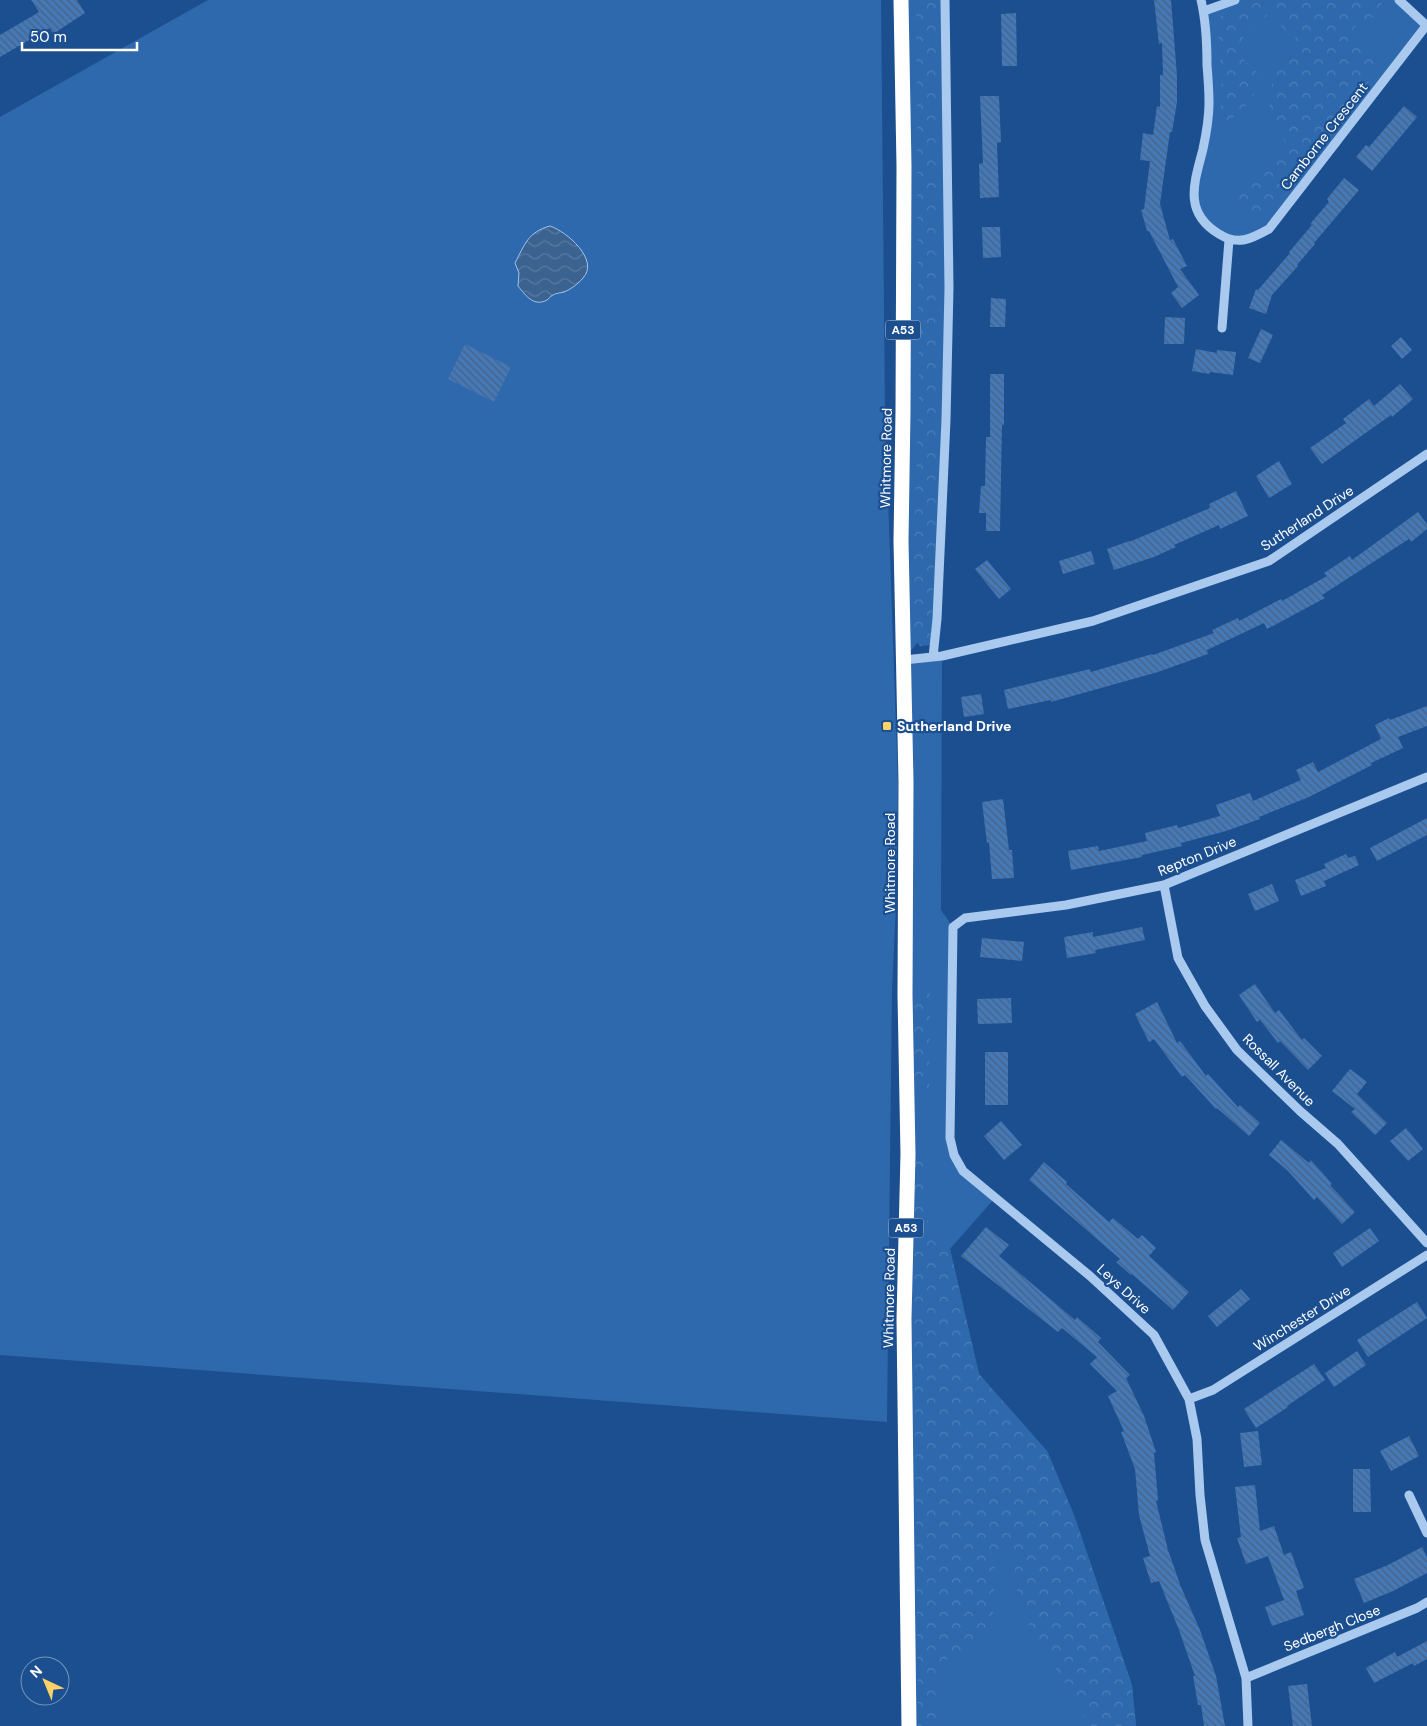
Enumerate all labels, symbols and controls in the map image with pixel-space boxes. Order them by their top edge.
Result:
scale bar [22,20,138,52]
text: 50 m [30,27,67,47]
street label: Camborne Crescent [1276,79,1372,193]
road number: A53 [886,320,920,340]
street label: Whitmore Road [876,408,896,508]
street label: Sutherland Drive [1257,481,1357,555]
place label: Sutherland Drive [897,717,1011,735]
marker: Sutherland Drive [881,720,893,732]
street label: Whitmore Road [881,813,899,913]
street label: Repton Drive [1155,832,1239,880]
street label: Rossall Avenue [1239,1030,1319,1110]
road number: A53 [888,1218,924,1238]
street label: Whitmore Road [879,1248,899,1348]
street label: Leys Drive [1093,1260,1155,1318]
street label: Winchester Drive [1250,1281,1354,1355]
street label: Sedbergh Close [1281,1600,1383,1656]
north arrow [20,1656,70,1706]
text: N [26,1662,46,1682]

